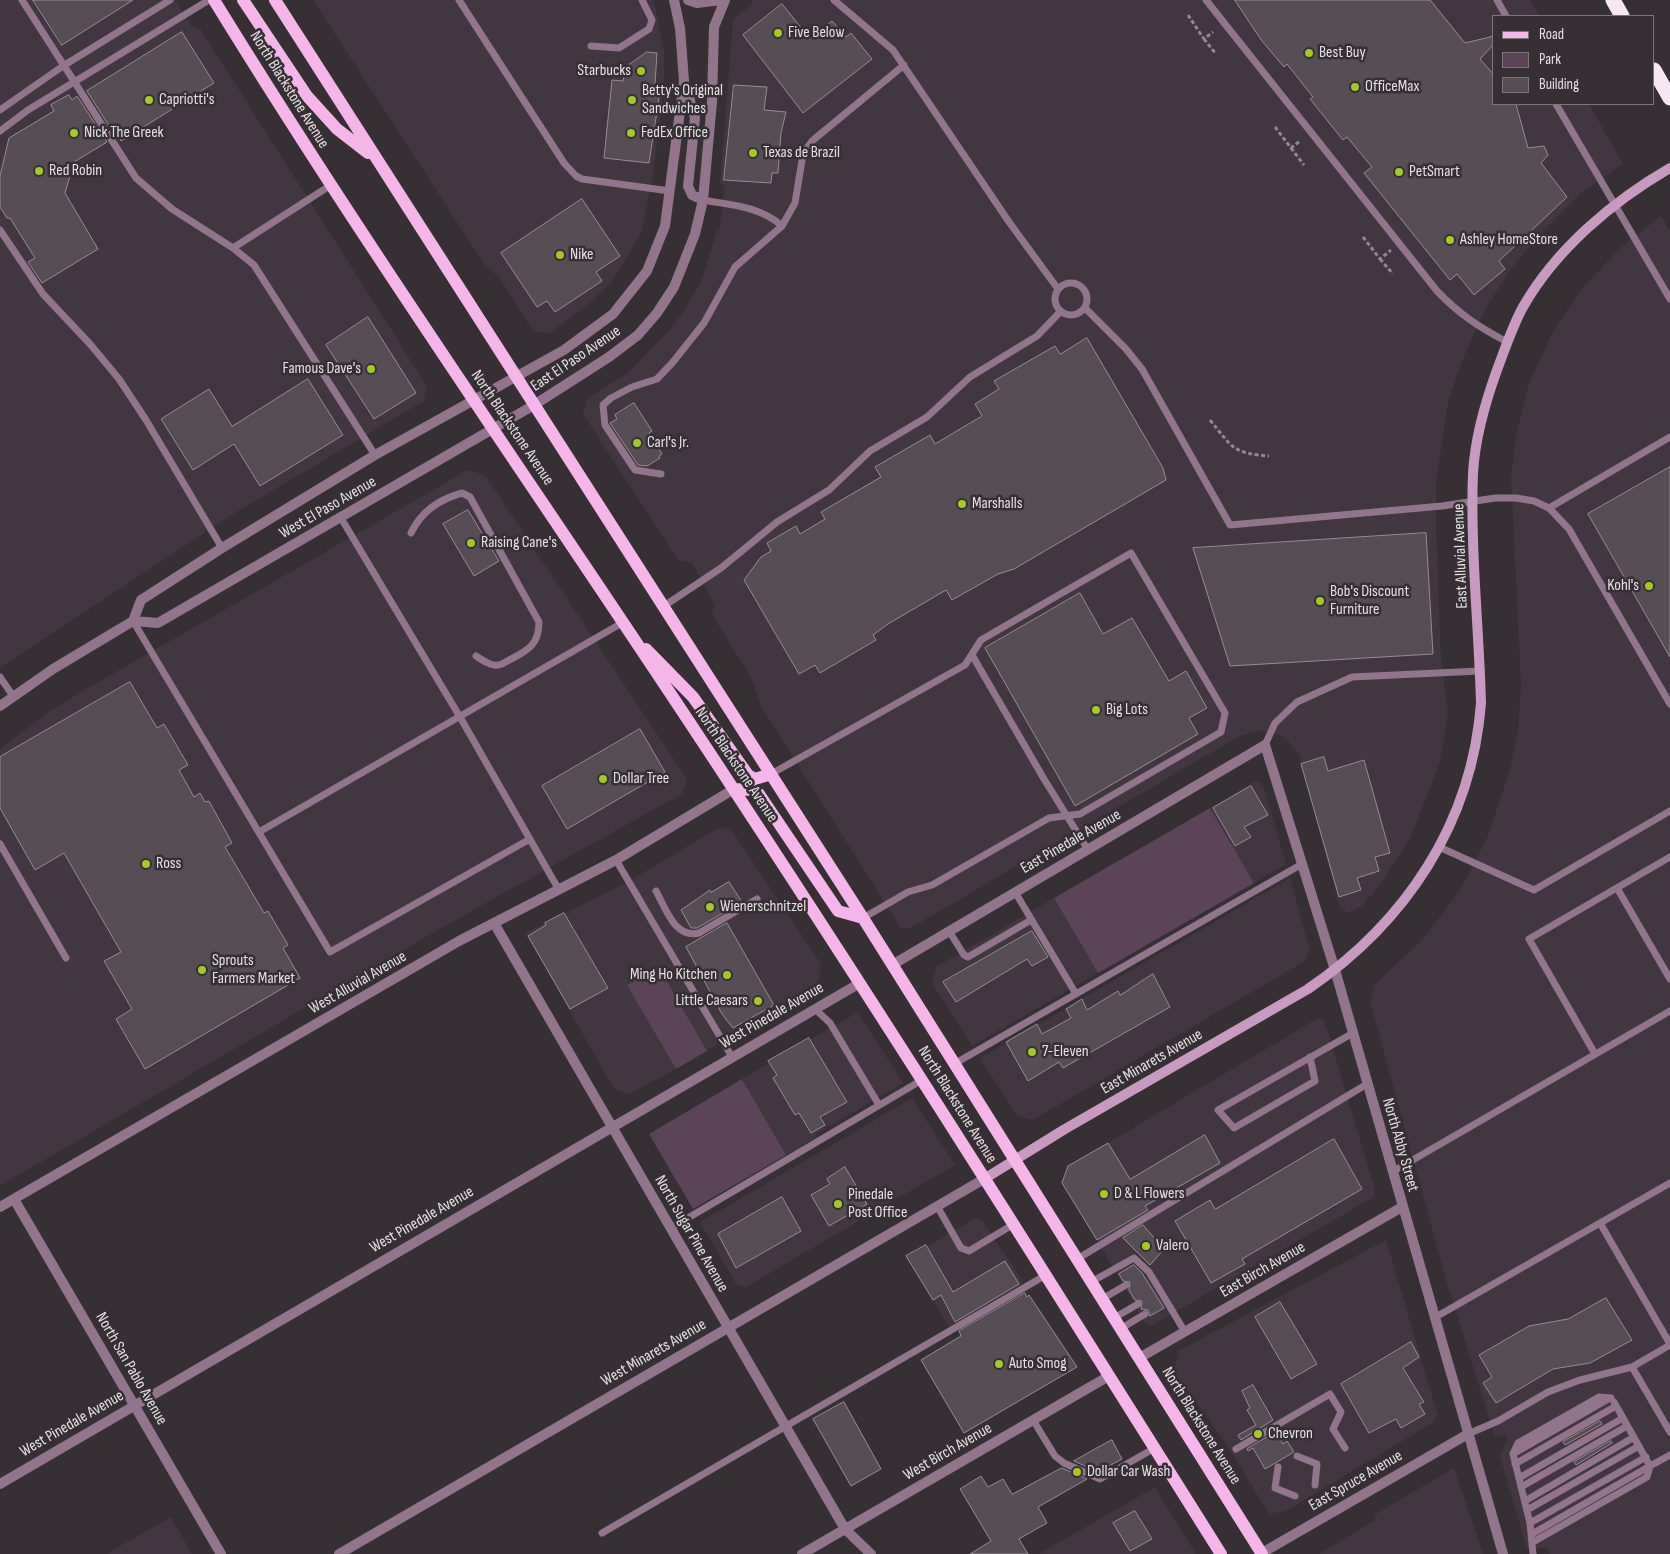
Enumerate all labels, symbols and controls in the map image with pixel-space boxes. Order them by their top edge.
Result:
legend [1492,15,1655,105]
place label: Five Below [788,23,844,43]
text: Road [1539,25,1564,44]
marker: Five Below [772,27,784,39]
street label: North Blackstone Avenue [245,28,333,152]
place label: Best Buy [1319,43,1366,63]
marker: Best Buy [1303,47,1315,59]
text: Park [1539,50,1561,69]
place label: Starbucks [577,61,631,81]
marker: Starbucks [635,65,647,77]
text: Building [1539,75,1579,94]
place label: OfficeMax [1365,77,1419,97]
place label: Betty's Original Sandwiches [642,81,723,119]
marker: OfficeMax [1349,81,1361,93]
place label: Capriotti's [159,90,214,110]
marker: Capriotti's [143,94,155,106]
marker: Betty's Original Sandwiches [626,94,638,106]
place label: Nick The Greek [84,123,164,143]
place label: FedEx Office [641,123,708,143]
marker: Nick The Greek [68,127,80,139]
marker: FedEx Office [625,127,637,139]
place label: Texas de Brazil [763,143,840,163]
marker: Texas de Brazil [747,147,759,159]
place label: Red Robin [49,161,102,181]
place label: PetSmart [1409,162,1460,182]
marker: Red Robin [33,165,45,177]
marker: PetSmart [1393,166,1405,178]
place label: Ashley HomeStore [1460,230,1558,250]
marker: Ashley HomeStore [1444,234,1456,246]
place label: Nike [570,245,593,265]
marker: Nike [554,249,566,261]
street label: East El Paso Avenue [527,322,625,396]
place label: Famous Dave's [283,359,361,379]
marker: Famous Dave's [365,363,377,375]
street label: North Blackstone Avenue [466,367,558,489]
place label: Carl's Jr. [647,433,689,453]
marker: Carl's Jr. [631,437,643,449]
street label: West El Paso Avenue [276,473,380,543]
place label: Marshalls [972,494,1022,514]
marker: Marshalls [956,498,968,510]
street label: East Alluvial Avenue [1450,503,1472,609]
place label: Raising Cane's [481,533,557,553]
marker: Raising Cane's [465,537,477,549]
place label: Kohl's [1607,576,1639,596]
marker: Kohl's [1643,580,1655,592]
place label: Bob's Discount Furniture [1330,582,1409,620]
marker: Bob's Discount Furniture [1314,595,1326,607]
place label: Big Lots [1106,700,1148,720]
street label: North Blackstone Avenue [690,704,782,826]
marker: Big Lots [1090,704,1102,716]
place label: Dollar Tree [613,769,669,789]
marker: Dollar Tree [597,773,609,785]
street label: East Pinedale Avenue [1017,806,1125,878]
place label: Ross [156,854,181,874]
marker: Ross [140,858,152,870]
place label: Wienerschnitzel [720,897,806,917]
marker: Wienerschnitzel [704,901,716,913]
street label: West Alluvial Avenue [306,947,410,1019]
place label: Sprouts Farmers Market [212,951,295,989]
marker: Sprouts Farmers Market [196,964,208,976]
place label: Ming Ho Kitchen [630,965,717,985]
marker: Ming Ho Kitchen [721,969,733,981]
street label: West Pinedale Avenue [717,979,827,1053]
place label: Little Caesars [675,991,748,1011]
marker: Little Caesars [752,995,764,1007]
street label: East Minarets Avenue [1098,1025,1206,1099]
place label: 7-Eleven [1042,1042,1089,1062]
street label: North Blackstone Avenue [913,1043,1001,1167]
marker: 7-Eleven [1026,1046,1038,1058]
street label: North Abby Street [1377,1096,1423,1194]
street label: North Sugar Pine Avenue [650,1172,732,1296]
street label: West Pinedale Avenue [367,1183,477,1257]
place label: D & L Flowers [1114,1184,1185,1204]
place label: Pinedale Post Office [848,1185,907,1223]
marker: D & L Flowers [1098,1188,1110,1200]
marker: Pinedale Post Office [832,1198,844,1210]
place label: Valero [1156,1236,1189,1256]
street label: East Birch Avenue [1217,1238,1309,1302]
marker: Valero [1140,1240,1152,1252]
street label: North San Pablo Avenue [91,1309,171,1429]
street label: West Minarets Avenue [598,1315,710,1391]
place label: Auto Smog [1009,1354,1067,1374]
marker: Auto Smog [993,1358,1005,1370]
street label: North Blackstone Avenue [1157,1364,1245,1488]
street label: West Pinedale Avenue [17,1387,127,1461]
street label: West Birch Avenue [900,1419,996,1485]
place label: Chevron [1268,1424,1313,1444]
marker: Chevron [1252,1428,1264,1440]
street label: East Spruce Avenue [1306,1446,1406,1516]
place label: Dollar Car Wash [1087,1462,1170,1482]
marker: Dollar Car Wash [1071,1466,1083,1478]

